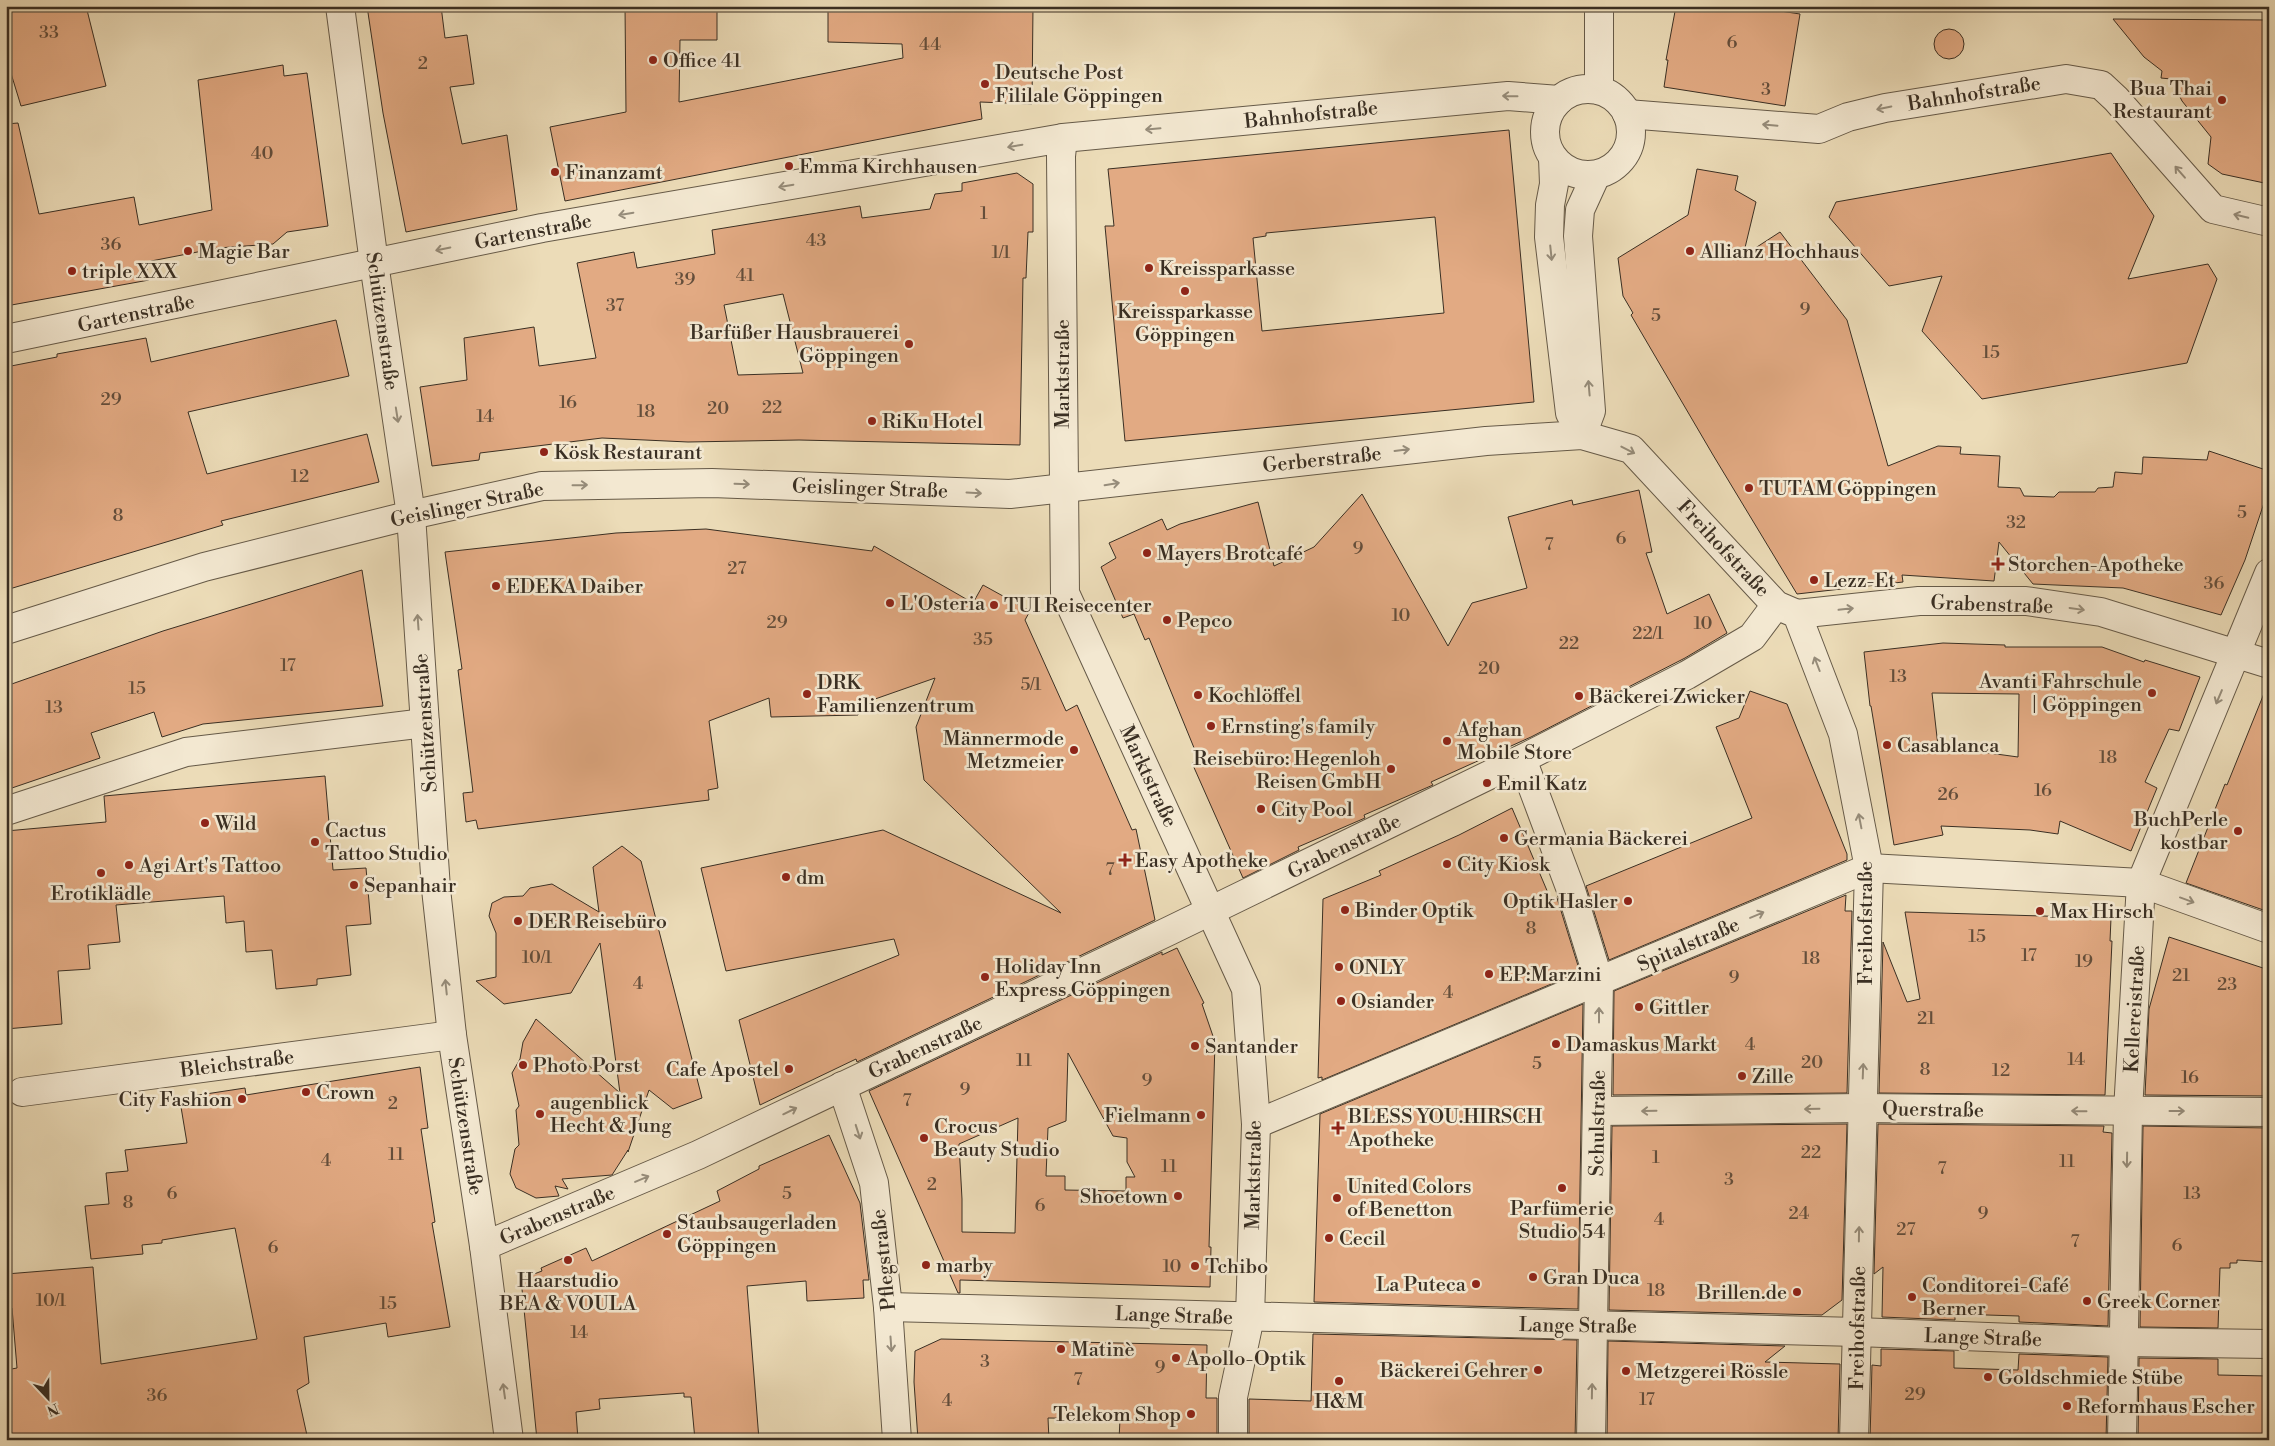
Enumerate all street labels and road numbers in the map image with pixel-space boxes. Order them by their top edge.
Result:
street label: Bahnhofstraße [1905,72,2042,117]
street label: Bahnhofstraße [1242,96,1379,135]
street label: Gartenstraße [472,209,594,256]
street label: Schützenstraße [359,250,404,392]
street label: Gartenstraße [76,290,197,339]
street label: Marktstraße [1051,319,1076,429]
street label: Gerberstraße [1261,442,1383,479]
street label: Geislinger Straße [791,474,948,505]
street label: Geislinger Straße [388,477,546,534]
street label: Freihofstraße [1671,495,1774,603]
street label: Grabenstraße [1930,591,2054,620]
street label: Schützenstraße [409,652,444,793]
street label: Marktstraße [1113,722,1182,832]
street label: Grabenstraße [1284,809,1405,886]
street label: Freihofstraße [1854,861,1879,985]
street label: Spitalstraße [1634,913,1744,978]
street label: Kellereistraße [2120,945,2151,1074]
street label: Grabenstraße [865,1011,987,1086]
street label: Bleichstraße [178,1045,296,1084]
street label: Schützenstraße [441,1055,488,1197]
street label: Schulstraße [1585,1069,1612,1177]
street label: Querstraße [1882,1097,1984,1124]
street label: Marktstraße [1241,1120,1268,1230]
street label: Grabenstraße [496,1181,619,1252]
street label: Pflegstraße [867,1208,902,1312]
street label: Freihofstraße [1845,1266,1872,1390]
street label: Lange Straße [1114,1302,1233,1331]
street label: Lange Straße [1519,1313,1637,1340]
street label: Lange Straße [1923,1324,2042,1353]

